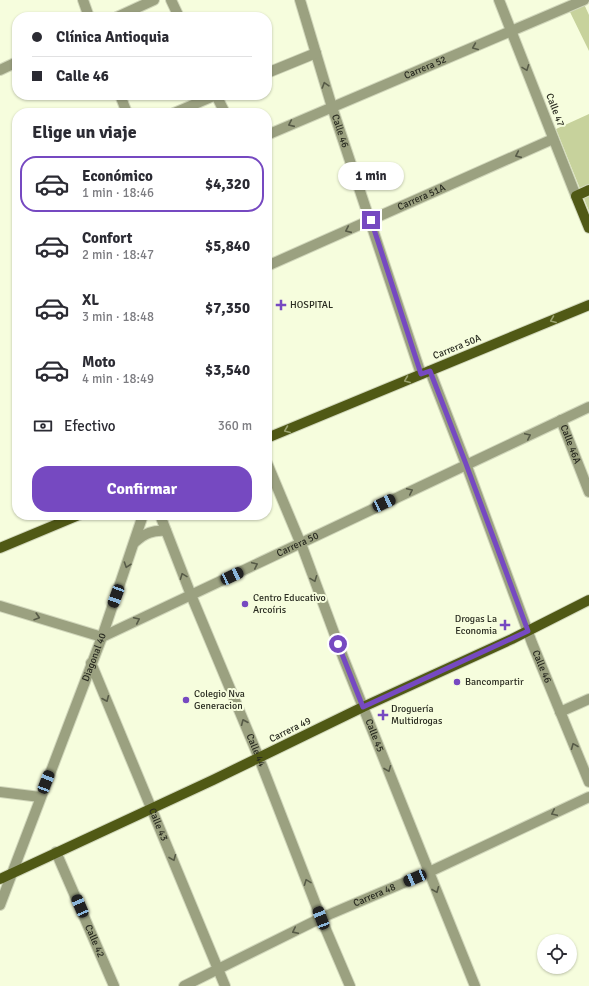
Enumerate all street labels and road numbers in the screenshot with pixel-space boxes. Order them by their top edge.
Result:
street label: Carrera 52 [402,53,448,82]
street label: Calle 47 [543,92,567,128]
street label: Calle 46 [329,113,351,149]
street label: Carrera 51A [396,182,447,213]
street label: Carrera 50A [431,332,483,362]
street label: Calle 46A [557,423,583,465]
street label: Carrera 50 [275,530,321,560]
street label: Diagonal 40 [80,631,109,683]
street label: Calle 46 [530,648,554,685]
street label: Carrera 49 [267,715,313,745]
street label: Calle 45 [362,717,386,754]
street label: Calle 44 [244,732,268,769]
street label: Calle 43 [146,806,170,843]
street label: Carrera 48 [351,881,397,910]
street label: Calle 42 [82,923,107,959]

